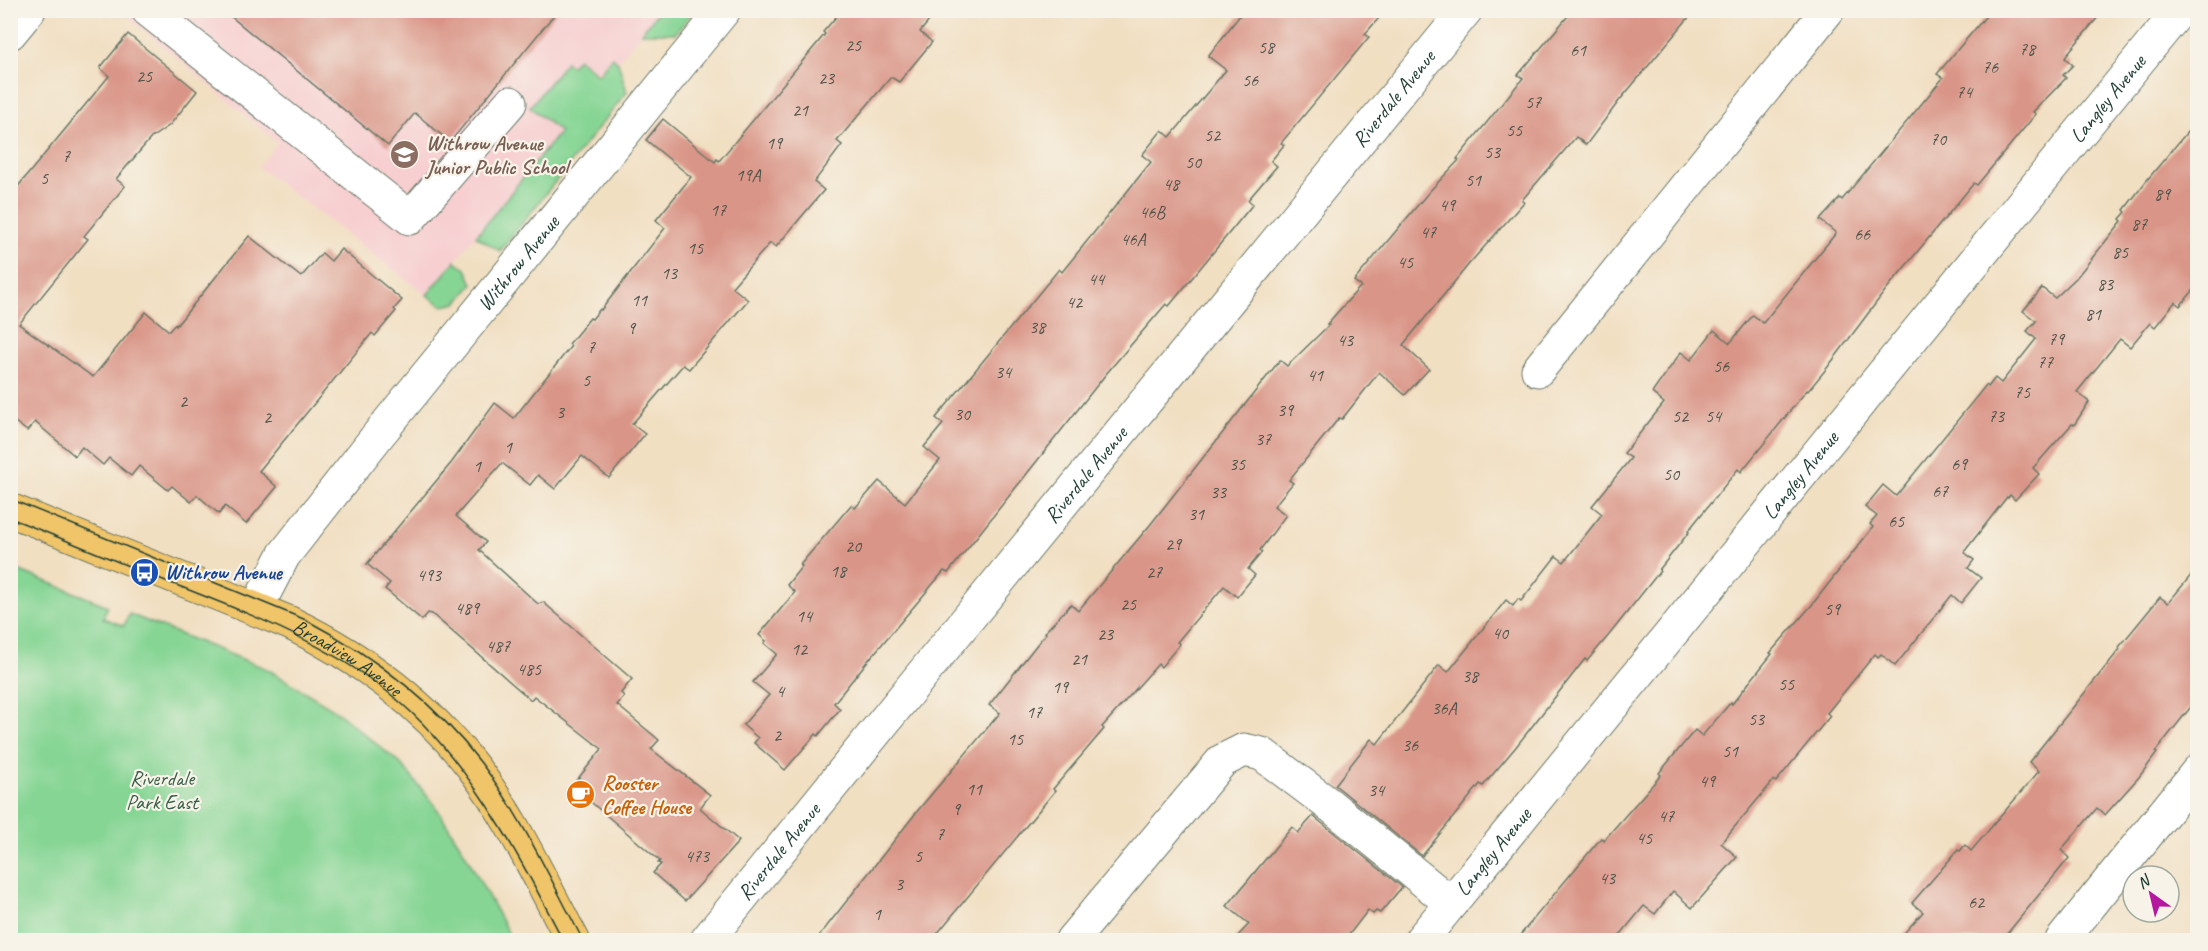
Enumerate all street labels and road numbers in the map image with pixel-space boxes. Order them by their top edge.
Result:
street label: Riverdale Avenue [1346,43,1442,152]
street label: Langley Avenue [2064,48,2152,148]
street label: Withrow Avenue [472,209,565,316]
street label: Riverdale Avenue [1038,419,1134,528]
street label: Langley Avenue [1757,425,1845,524]
street label: Broadview Avenue [288,613,409,703]
street label: Riverdale Avenue [732,796,827,905]
street label: Langley Avenue [1449,801,1537,901]

